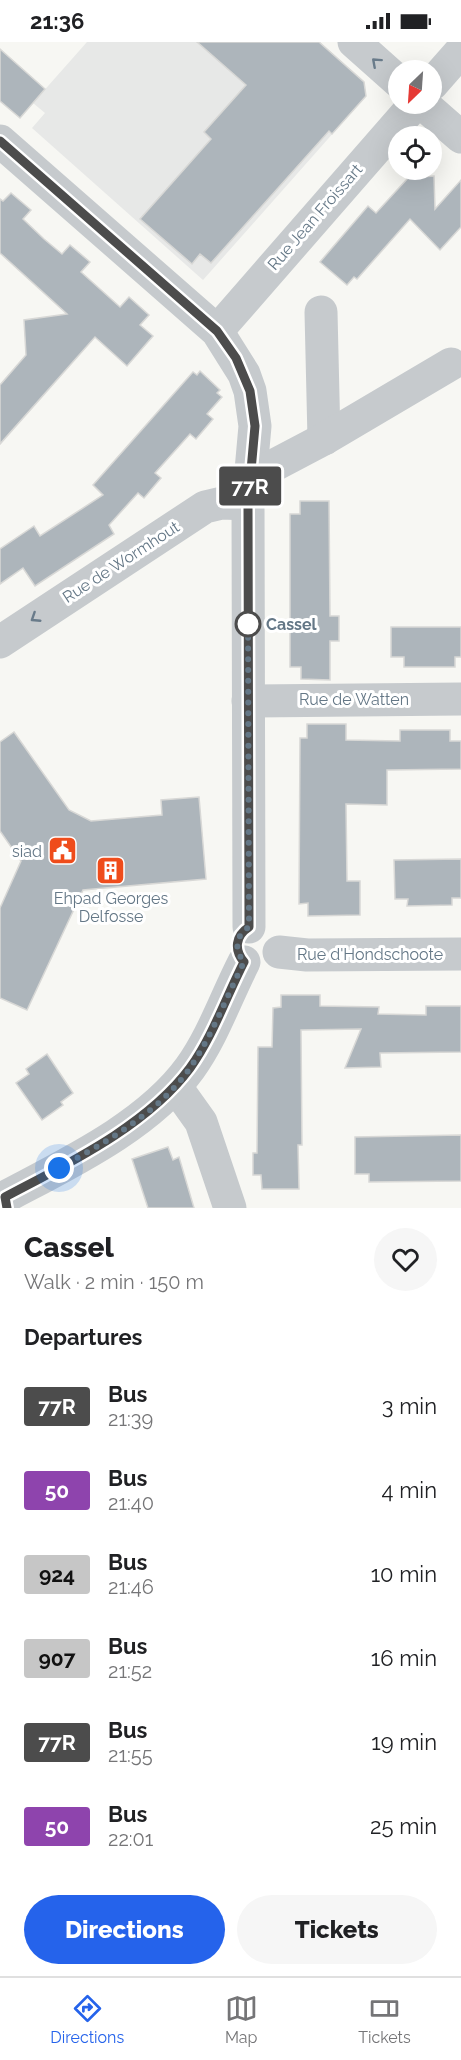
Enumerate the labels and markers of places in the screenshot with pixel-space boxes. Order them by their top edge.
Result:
marker: Cassel [235,611,261,637]
place label: Cassel [266,615,318,634]
public building icon: siad [47,835,79,867]
place label: siad [12,842,42,861]
building icon: Ehpad Georges Delfosse [95,854,127,886]
place label: Ehpad Georges Delfosse [54,889,169,926]

